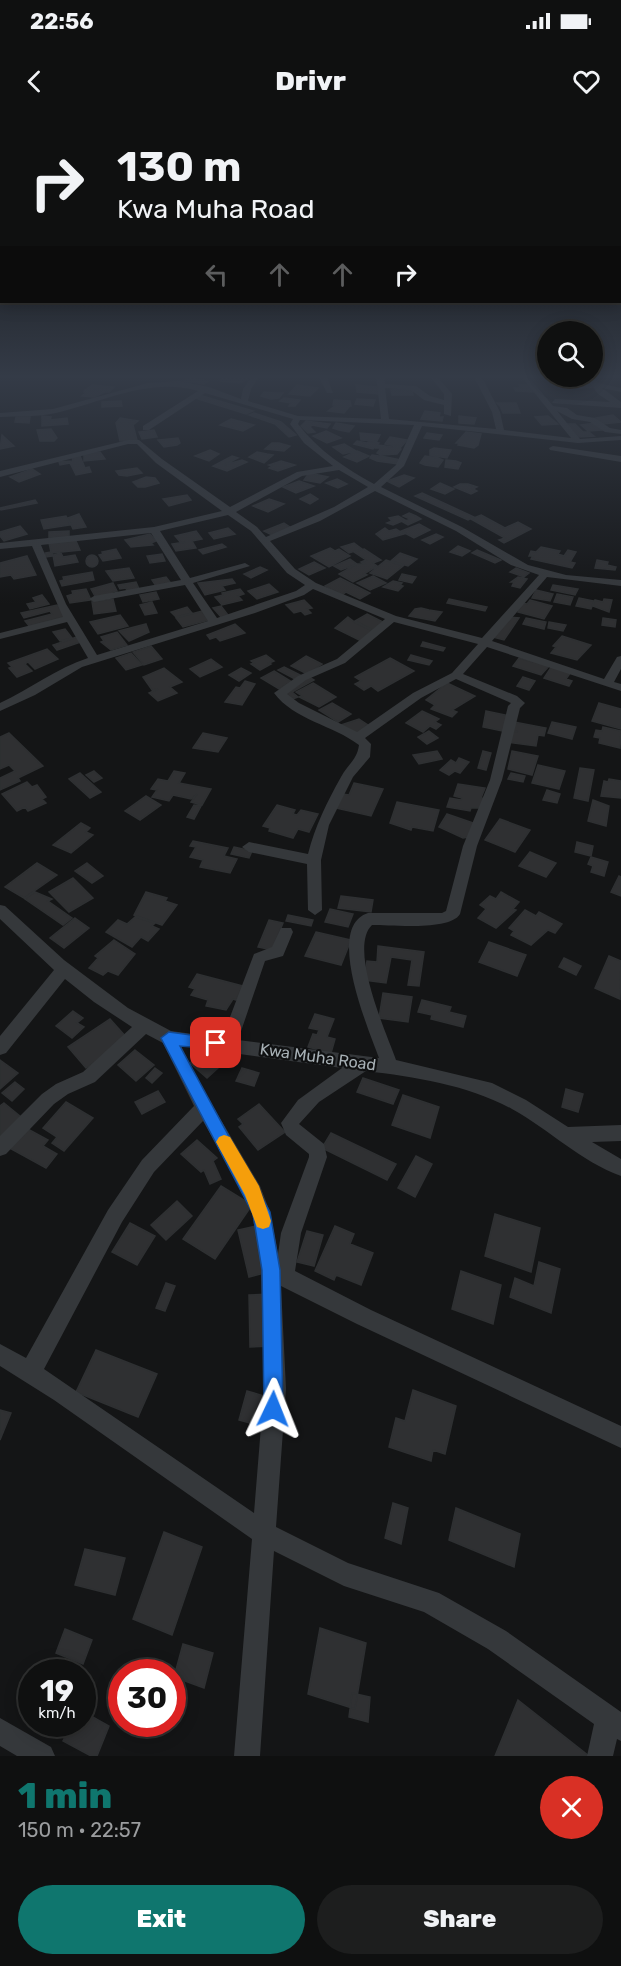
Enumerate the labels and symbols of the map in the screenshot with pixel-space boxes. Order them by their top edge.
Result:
pin [190,1017,241,1068]
street label: Kwa Muha Road [259,1039,377,1075]
position arrow [241,1377,305,1441]
speed limit sign: 30 [108,1659,186,1737]

